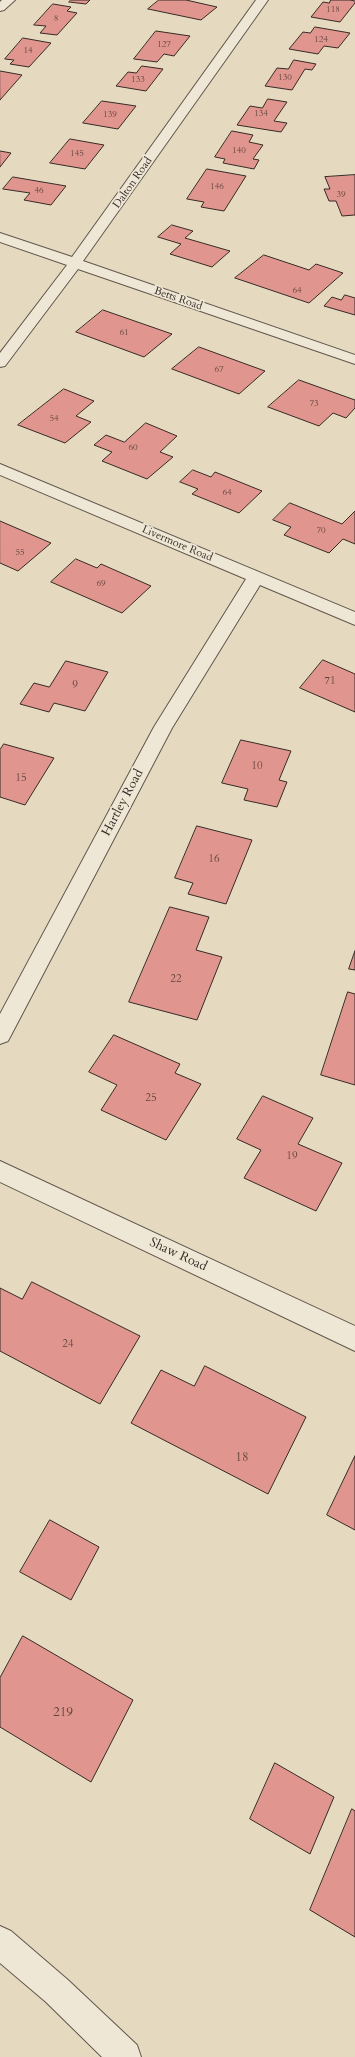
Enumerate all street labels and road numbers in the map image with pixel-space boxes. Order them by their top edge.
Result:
street label: Dalton Road [111,155,155,211]
street label: Betts Road [152,285,204,313]
street label: Livermore Road [140,523,214,565]
street label: Hartley Road [99,767,147,839]
street label: Shaw Road [147,1235,209,1275]

